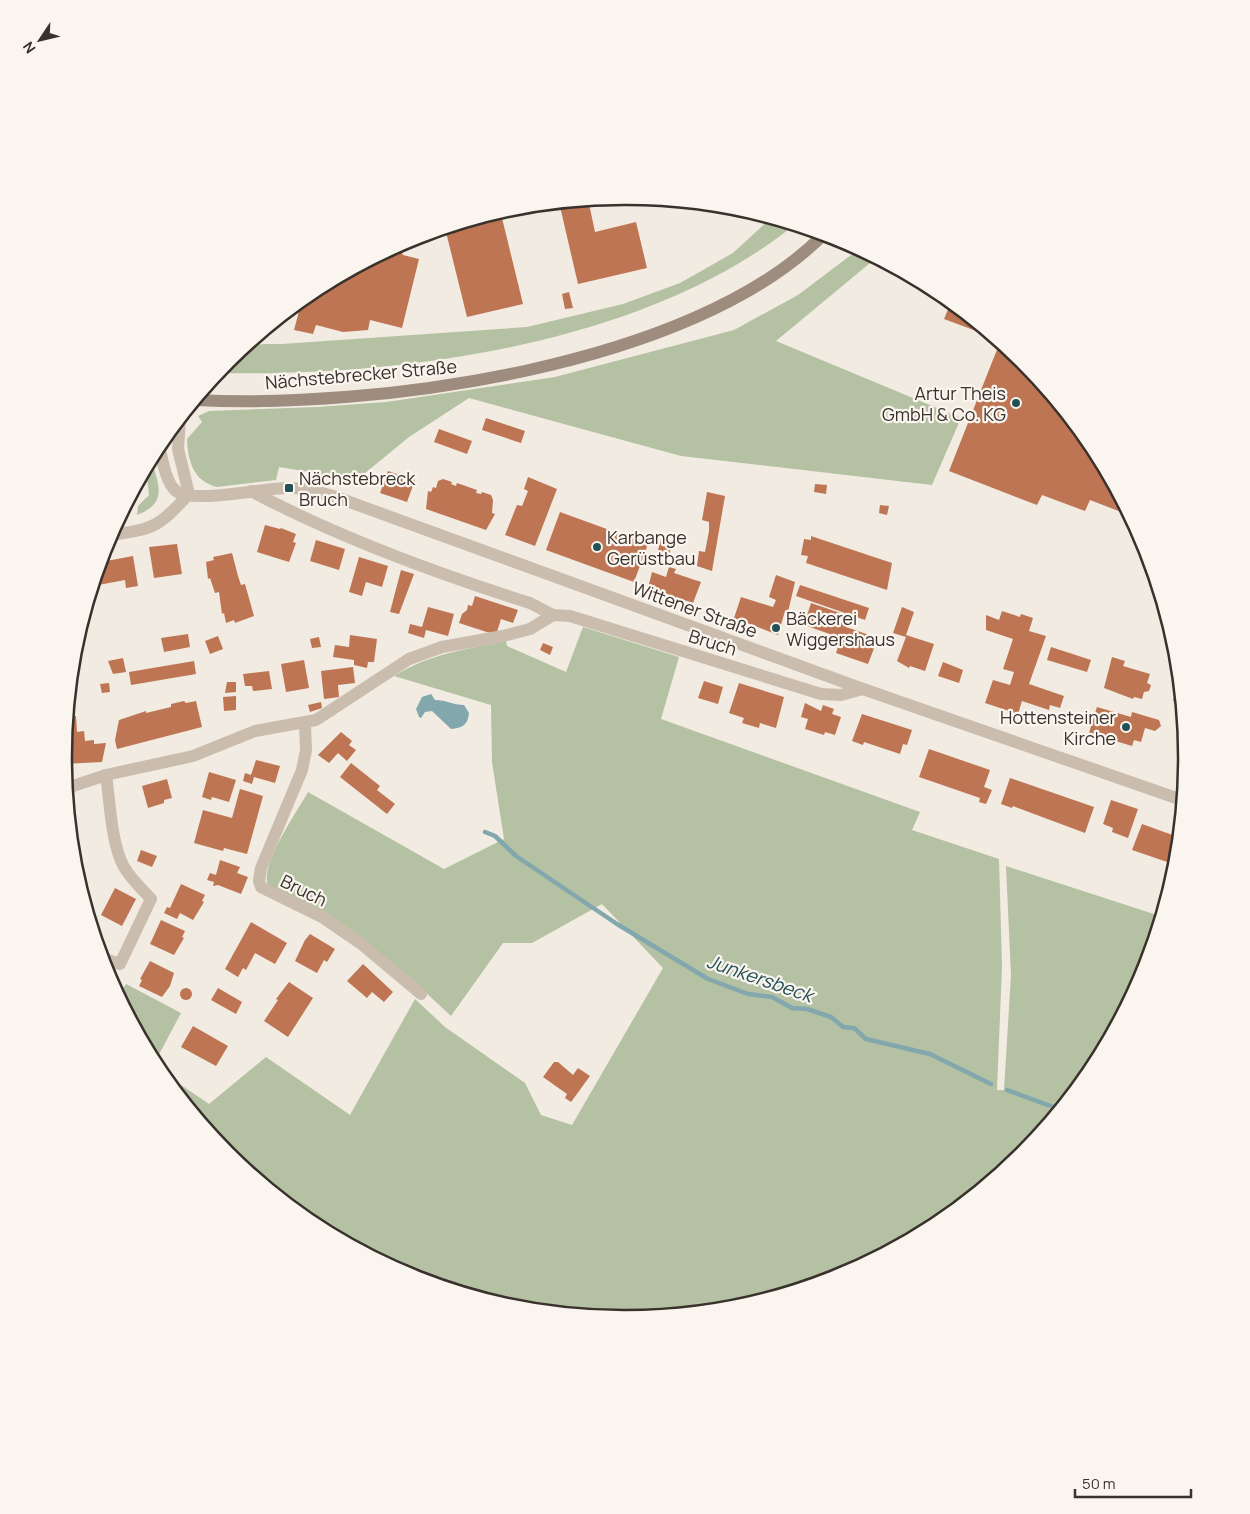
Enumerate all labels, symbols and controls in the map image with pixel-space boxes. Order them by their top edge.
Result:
north arrow [15,15,65,65]
text: N [18,38,40,57]
street label: Nächstebrecker Straße [264,354,458,394]
place label: Artur Theis GmbH & Co. KG [882,381,1006,426]
marker: Artur Theis GmbH & Co. KG [1010,397,1022,409]
place label: Nächstebreck Bruch [299,466,416,511]
marker: Nächstebreck Bruch [283,482,295,494]
place label: Karbange Gerüstbau [607,525,695,570]
marker: Karbange Gerüstbau [591,541,603,553]
street label: Wittener Straße [629,575,761,643]
place label: Bäckerei Wiggershaus [786,606,895,651]
marker: Bäckerei Wiggershaus [770,622,782,634]
street label: Bruch [686,623,740,661]
place label: Hottensteiner Kirche [1000,705,1116,750]
marker: Hottensteiner Kirche [1120,721,1132,733]
street label: Bruch [277,869,331,911]
water label: Junkersbeck [704,948,819,1009]
scale bar [1075,1466,1191,1498]
text: 50 m [1082,1473,1116,1494]

